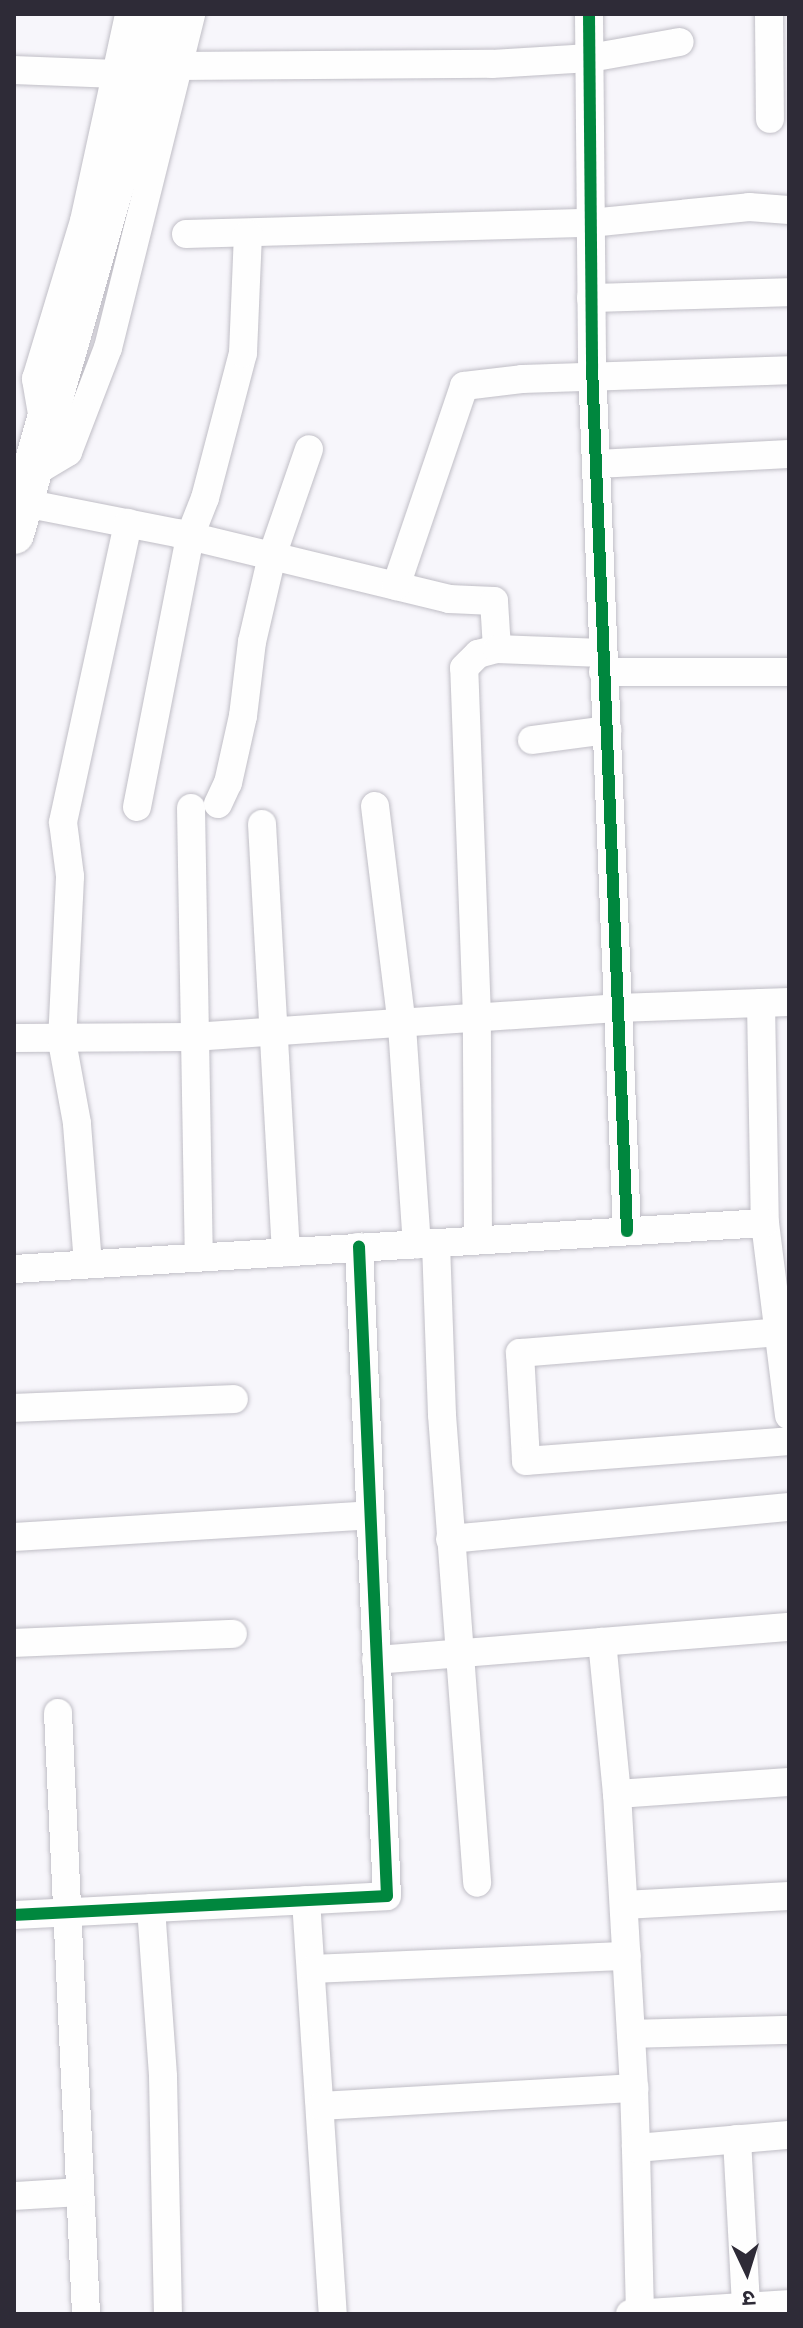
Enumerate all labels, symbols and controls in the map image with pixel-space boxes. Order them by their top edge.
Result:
north arrow [707,2232,787,2312]
text: उ [741,2283,756,2310]

